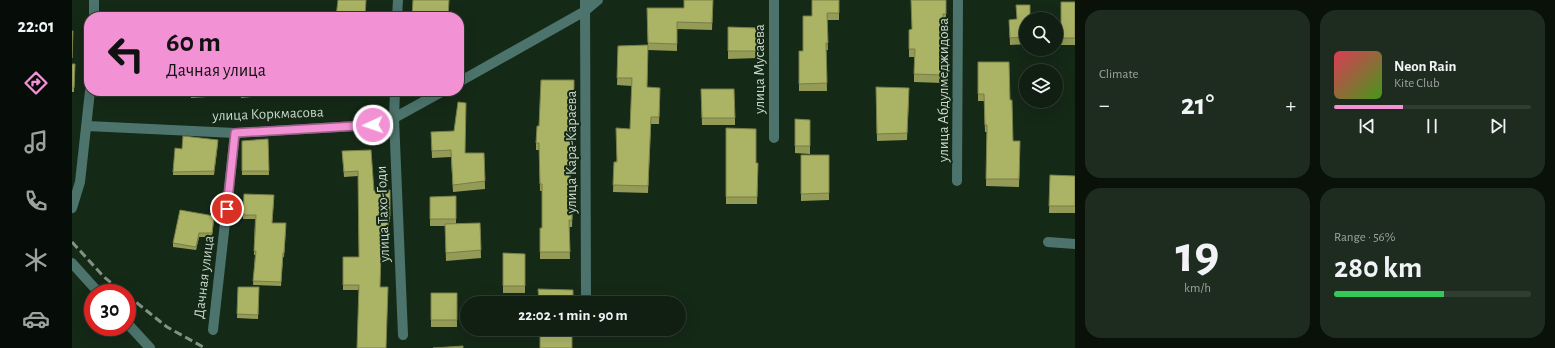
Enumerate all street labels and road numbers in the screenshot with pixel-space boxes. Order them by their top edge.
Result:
street label: улица Абдулмеджидова [936,18,951,163]
street label: улица Мусаева [752,24,767,115]
street label: улица Кара-Караева [564,90,579,214]
street label: улица Коркмасова [211,105,324,123]
street label: улица Тахо-Годи [374,166,392,263]
street label: Дачная улица [191,235,217,319]

